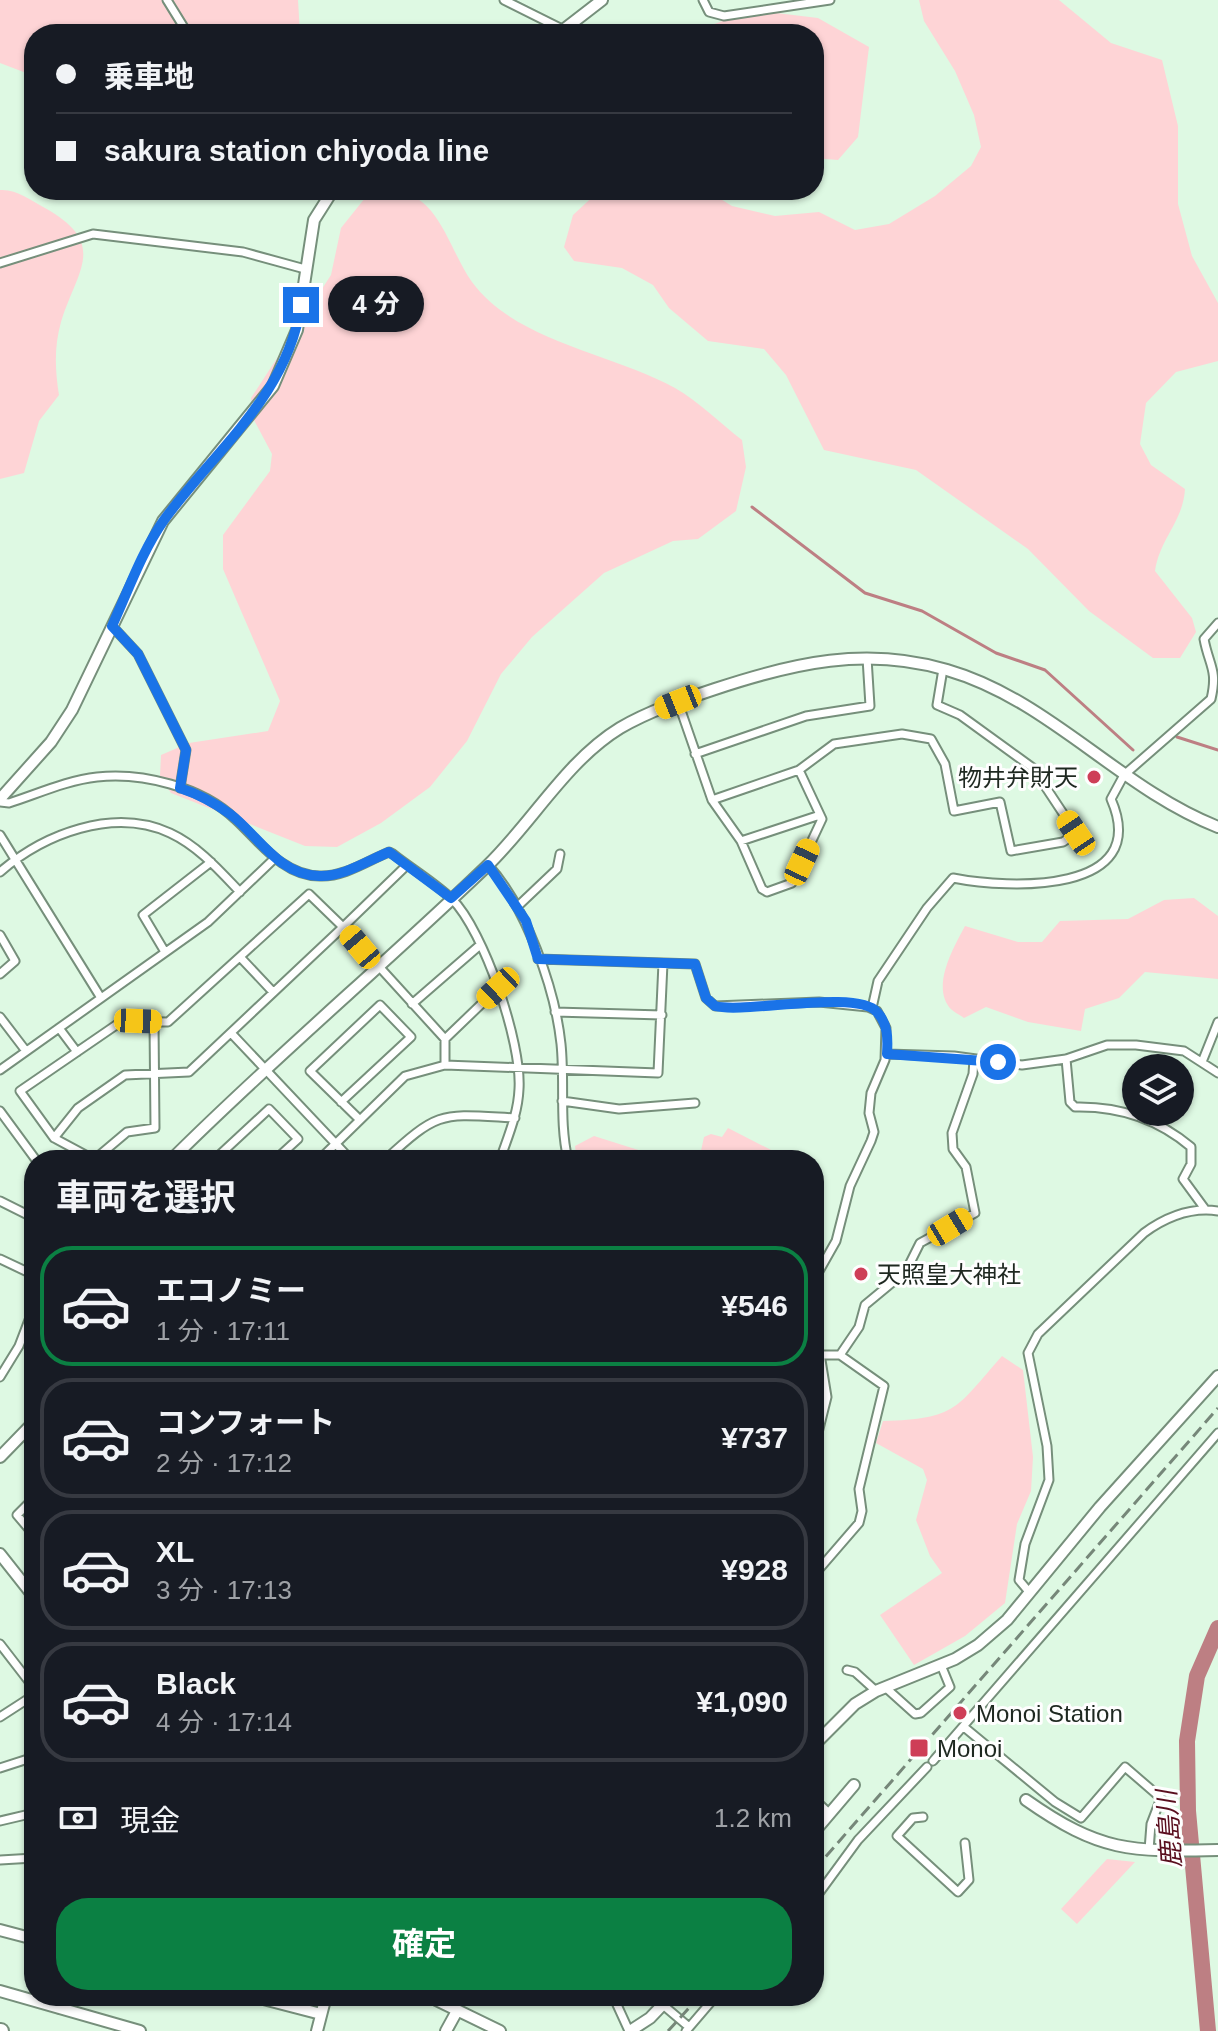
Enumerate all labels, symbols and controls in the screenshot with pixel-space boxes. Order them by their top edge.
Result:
text: 乗車地 [104,60,194,93]
text: sakura station chiyoda line [104,134,489,167]
callout: 4 分 [329,277,425,333]
route end [283,287,319,323]
text: 4 分 [352,289,400,319]
car [651,682,705,722]
place label: 物井弁財天 [958,764,1078,791]
marker: 物井弁財天 [1085,768,1103,786]
car [1053,806,1099,860]
car [781,835,823,889]
car [335,921,385,973]
car [472,963,524,1013]
car [114,1008,162,1034]
route start [980,1044,1016,1080]
map controls [1122,1054,1194,1126]
button: layers [1122,1054,1194,1126]
text: 車両を選択 [56,1177,236,1218]
car [923,1204,977,1250]
place label: 天照皇大神社 [877,1261,1021,1288]
marker: 天照皇大神社 [852,1265,870,1283]
icon: car [60,1270,132,1342]
text: エコノミー [156,1274,306,1307]
text: ¥546 [721,1289,788,1322]
text: 1 分 · 17:11 [156,1316,290,1346]
icon: car [60,1402,132,1474]
text: コンフォート [156,1406,335,1439]
text: ¥737 [721,1421,788,1454]
text: 2 分 · 17:12 [156,1448,292,1478]
icon: car [60,1534,132,1606]
text: XL [156,1535,194,1568]
text: ¥928 [721,1553,788,1586]
text: 3 分 · 17:13 [156,1575,292,1605]
icon: car [60,1666,132,1738]
text: Black [156,1667,236,1700]
text: ¥1,090 [696,1685,788,1718]
place label: Monoi Station [976,1700,1123,1727]
marker: Monoi Station [951,1704,969,1722]
text: 4 分 · 17:14 [156,1707,292,1737]
place label: Monoi [937,1735,1002,1762]
marker: Monoi [908,1737,930,1759]
water label: 鹿島川 [1151,1786,1187,1869]
icon: cash [56,1796,100,1840]
text: 1.2 km [714,1803,792,1833]
text: 現金 [120,1804,180,1837]
button: 確定 [56,1898,792,1990]

